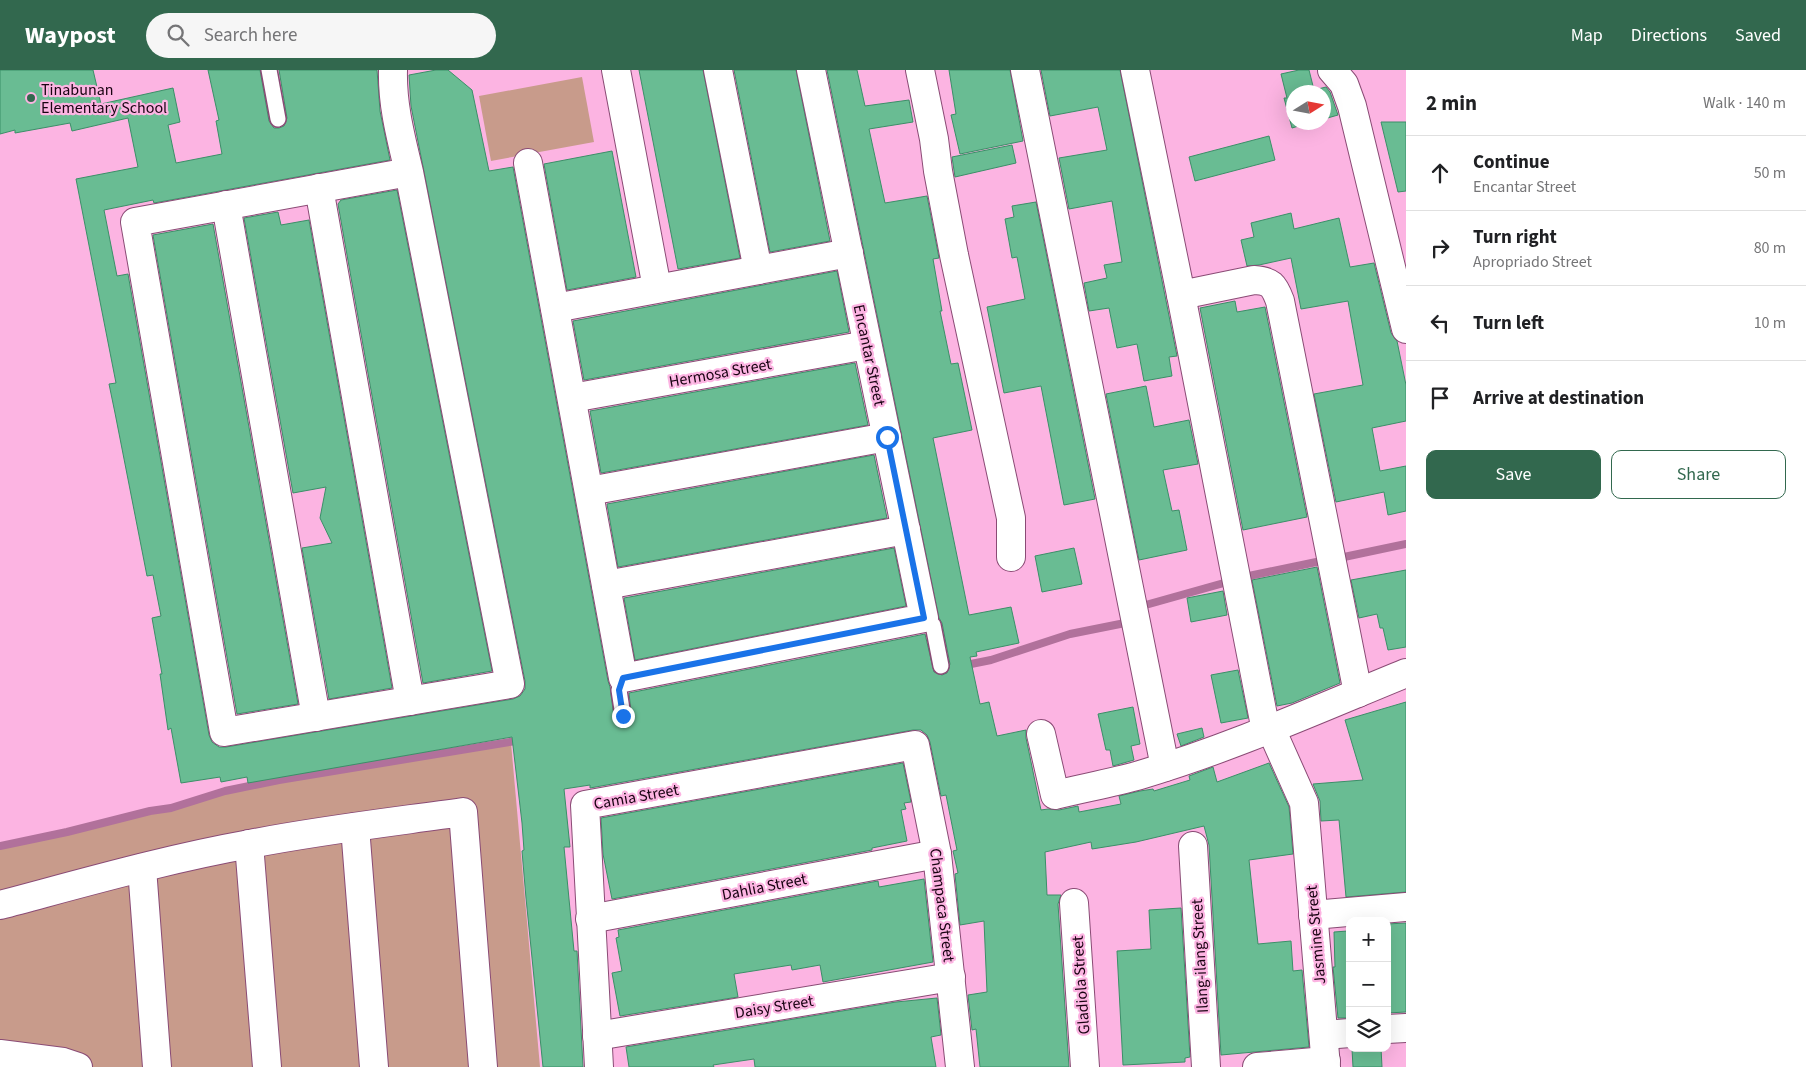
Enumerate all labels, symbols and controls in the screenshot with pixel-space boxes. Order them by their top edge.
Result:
search box [146,13,496,58]
text: Waypost [25,18,116,53]
icon: search [164,21,192,49]
text: Search here [204,22,297,49]
text: Map [1571,23,1603,48]
text: Directions [1631,23,1707,48]
text: Saved [1735,23,1781,48]
place label: Tinabunan Elementary School [41,79,167,119]
north arrow [1286,85,1331,130]
text: 2 min [1426,88,1477,118]
marker: Tinabunan Elementary School [25,92,37,104]
text: Walk · 140 m [1703,92,1786,114]
text: Continue [1473,149,1550,176]
icon: ahead [1426,159,1454,187]
text: 50 m [1754,162,1786,184]
text: Encantar Street [1473,176,1576,198]
text: Turn right [1473,224,1557,251]
icon: right [1426,234,1454,262]
text: 80 m [1754,237,1786,259]
text: Apropriado Street [1473,251,1592,273]
street label: Encantar Street [848,302,891,408]
icon: left [1426,309,1454,337]
text: Turn left [1473,310,1544,337]
text: 10 m [1754,312,1786,334]
street label: Hermosa Street [667,353,774,393]
icon: arrive [1426,384,1454,412]
text: Arrive at destination [1473,385,1644,412]
route start [876,426,899,449]
button: Save [1426,450,1601,499]
button: Share [1611,450,1786,499]
route end [612,705,635,728]
street label: Camia Street [592,779,681,815]
street label: Champaca Street [924,847,960,964]
street label: Dahlia Street [720,868,809,906]
street label: Jasmine Street [1301,884,1331,985]
street label: Ilang-ilang Street [1186,898,1214,1014]
map controls [1346,917,1391,1052]
button: + [1346,917,1391,962]
street label: Gladiola Street [1067,934,1095,1035]
button: − [1346,962,1391,1007]
street label: Daisy Street [733,990,816,1024]
button: layers [1346,1007,1391,1052]

